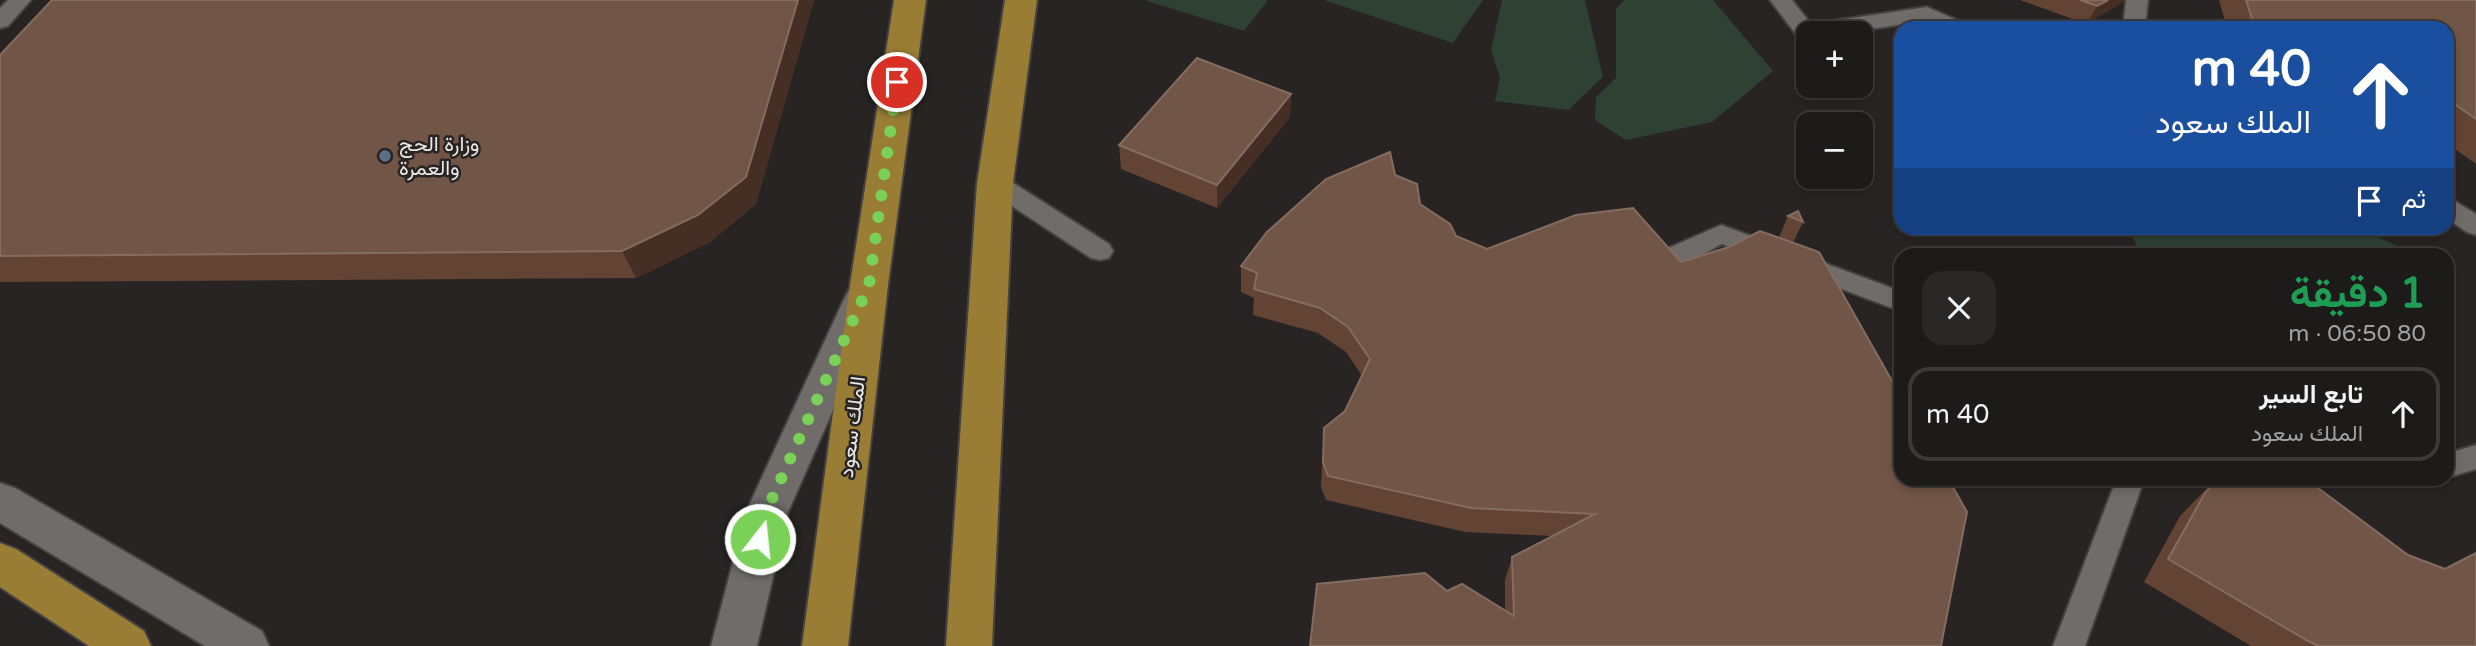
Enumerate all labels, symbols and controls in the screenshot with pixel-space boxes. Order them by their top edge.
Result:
map controls [1796,21,1873,189]
button: + [1796,21,1873,98]
text: 40 m [2192,40,2311,99]
icon: ahead [2335,49,2426,140]
pin [867,52,927,112]
icon: arrive [878,63,916,101]
text: الملك سعود [2155,104,2311,142]
button: − [1796,112,1873,189]
place label: وزارة الحج والعمرة [399,132,479,181]
marker: وزارة الحج والعمرة [377,148,393,164]
icon: arrive [2350,182,2388,220]
text: ثم [2402,184,2426,215]
text: 1 دقيقة [2290,268,2426,319]
button: close [1922,271,1996,345]
text: 80 m · 06:50 [2288,320,2426,348]
street label: الملك سعود [834,375,871,479]
text: تابع السير [2259,379,2363,410]
icon: ahead [2384,395,2422,433]
text: 40 m [1926,399,1989,430]
text: الملك سعود [2251,420,2363,448]
position arrow [723,502,797,576]

